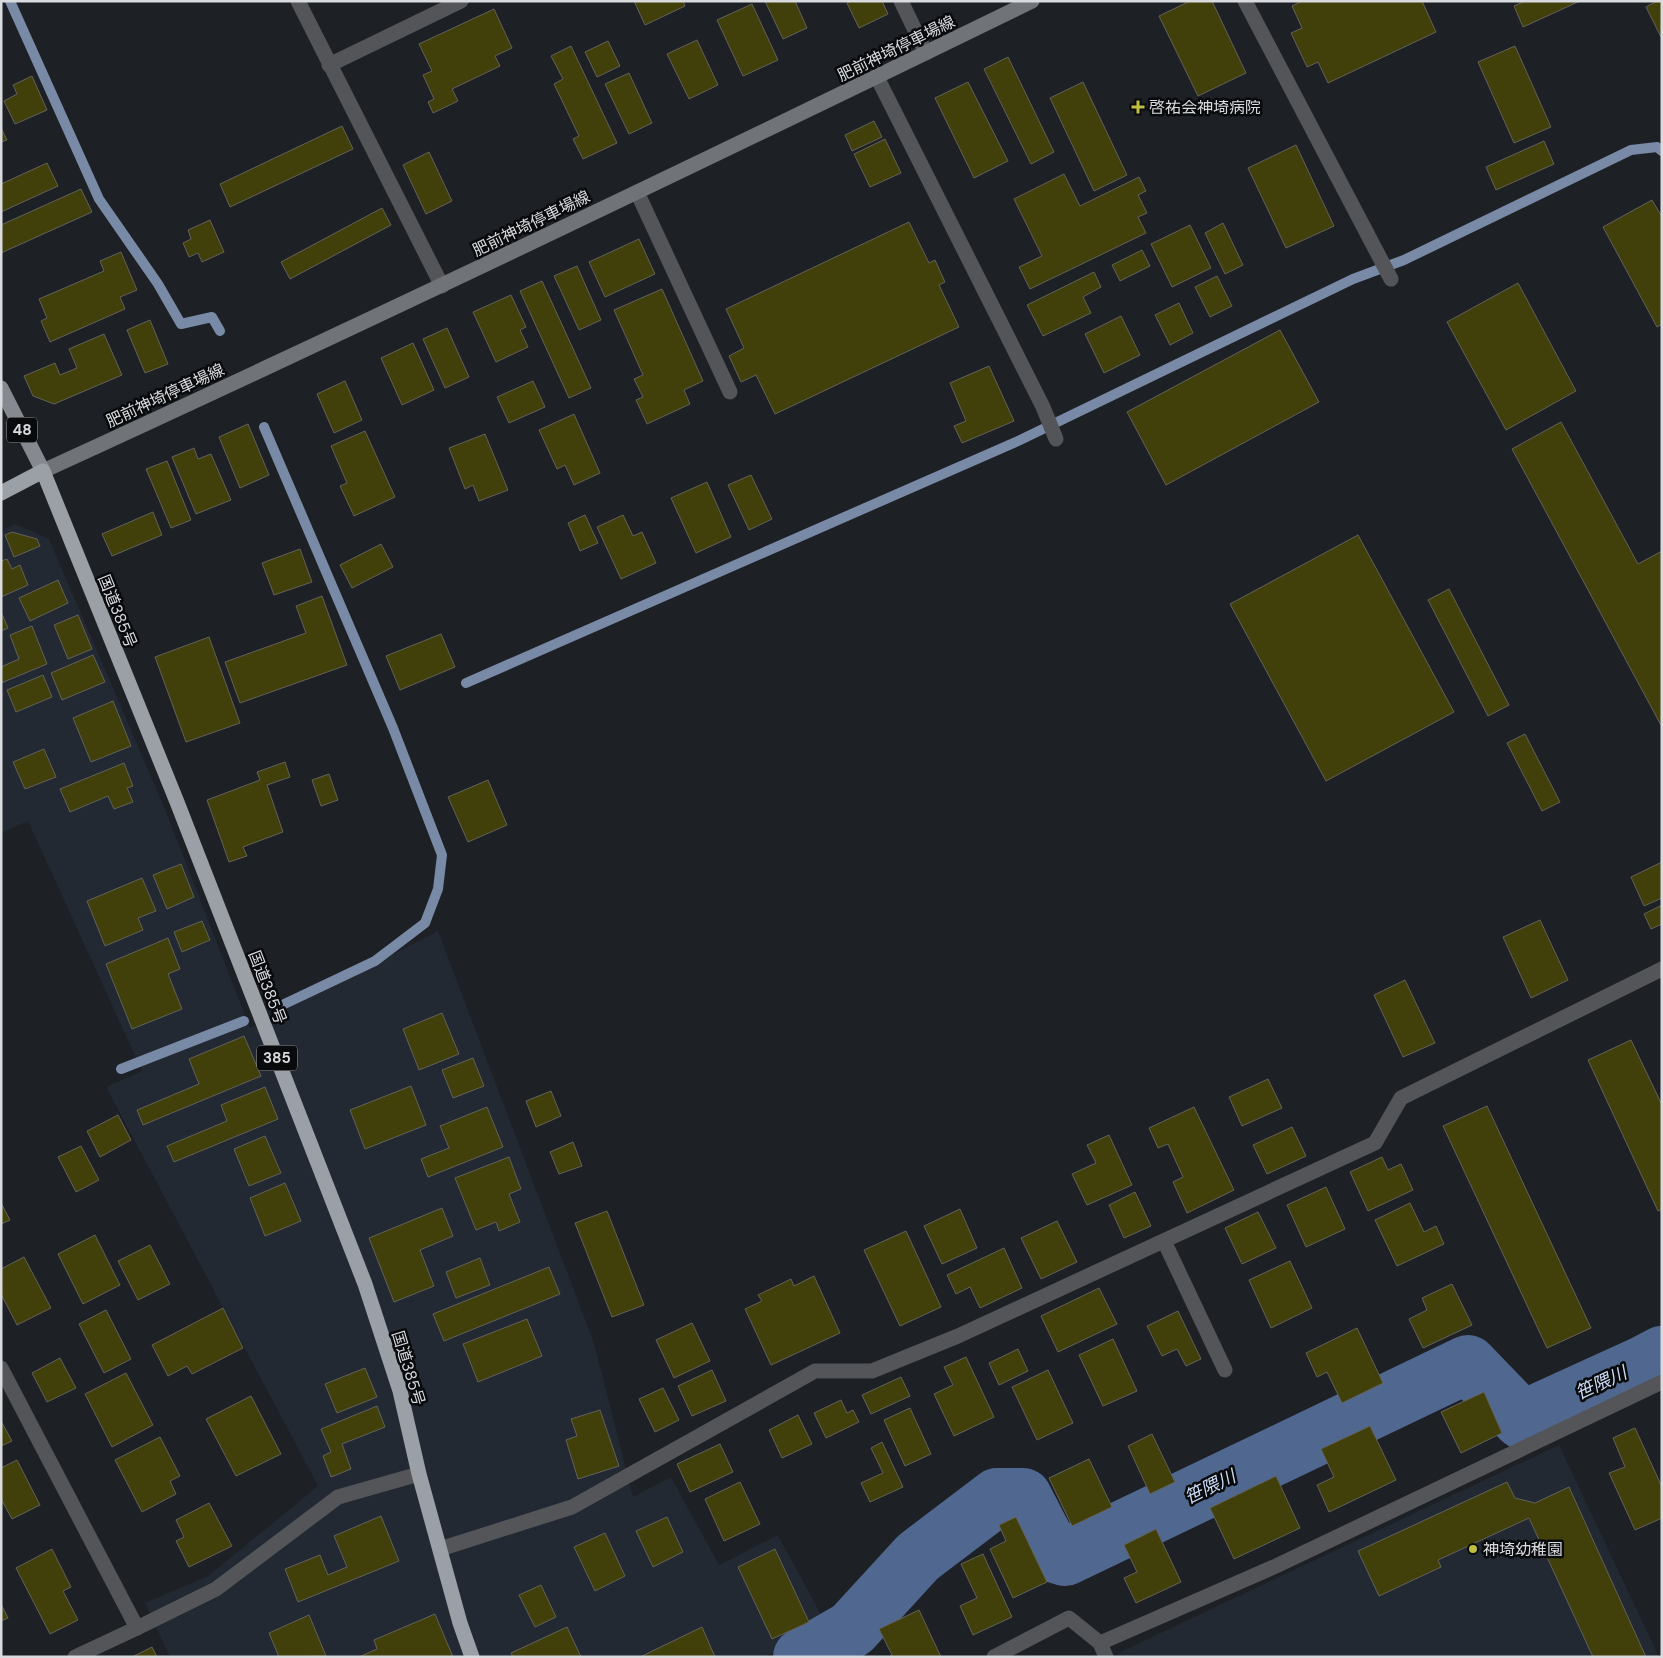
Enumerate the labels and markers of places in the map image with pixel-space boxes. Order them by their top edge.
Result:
place label: 啓祐会神埼病院 [1149,97,1261,118]
marker: 啓祐会神埼病院 [1131,100,1145,114]
place label: 神埼幼稚園 [1483,1539,1563,1560]
marker: 神埼幼稚園 [1467,1543,1479,1555]

